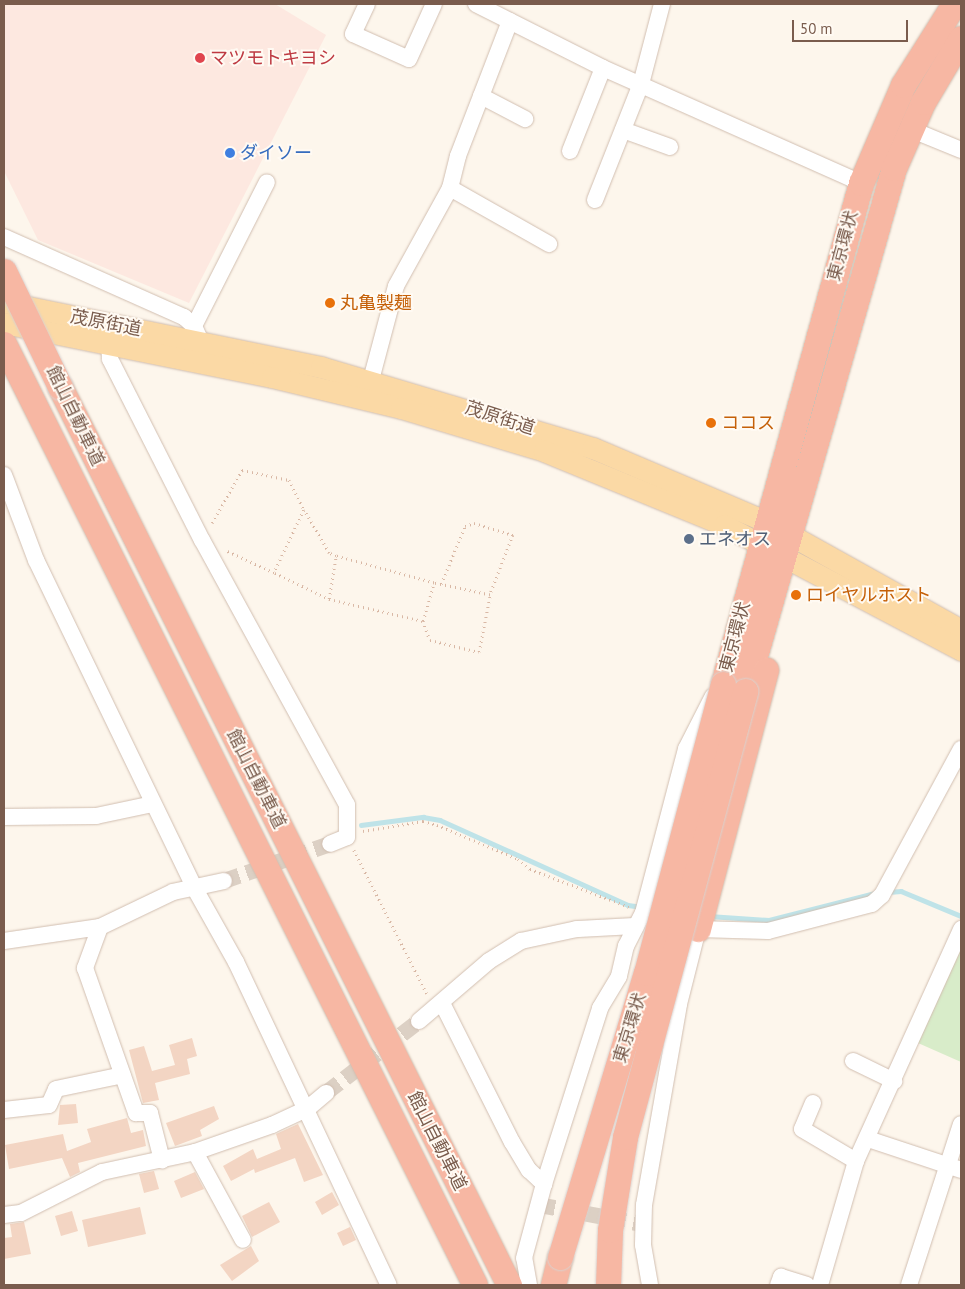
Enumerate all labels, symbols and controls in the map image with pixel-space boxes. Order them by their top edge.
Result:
scale bar [795,10,911,42]
text: 50 m [800,19,833,38]
place label: マツモトキヨシ [210,47,336,69]
marker: マツモトキヨシ [194,52,206,64]
place label: ダイソー [240,142,312,164]
marker: ダイソー [224,147,236,159]
street label: 東京環状 [823,208,863,284]
place label: 丸亀製麺 [340,292,412,314]
marker: 丸亀製麺 [324,297,336,309]
street label: 茂原街道 [69,306,143,340]
street label: 館山自動車道 [42,363,108,469]
street label: 茂原街道 [462,397,538,439]
place label: ココス [721,412,775,434]
marker: ココス [705,417,717,429]
place label: エネオス [699,528,771,550]
marker: エネオス [683,533,695,545]
place label: ロイヤルホスト [806,584,932,606]
marker: ロイヤルホスト [790,589,802,601]
street label: 東京環状 [715,599,755,675]
street label: 館山自動車道 [222,726,290,832]
street label: 東京環状 [609,990,651,1066]
street label: 館山自動車道 [403,1088,471,1194]

